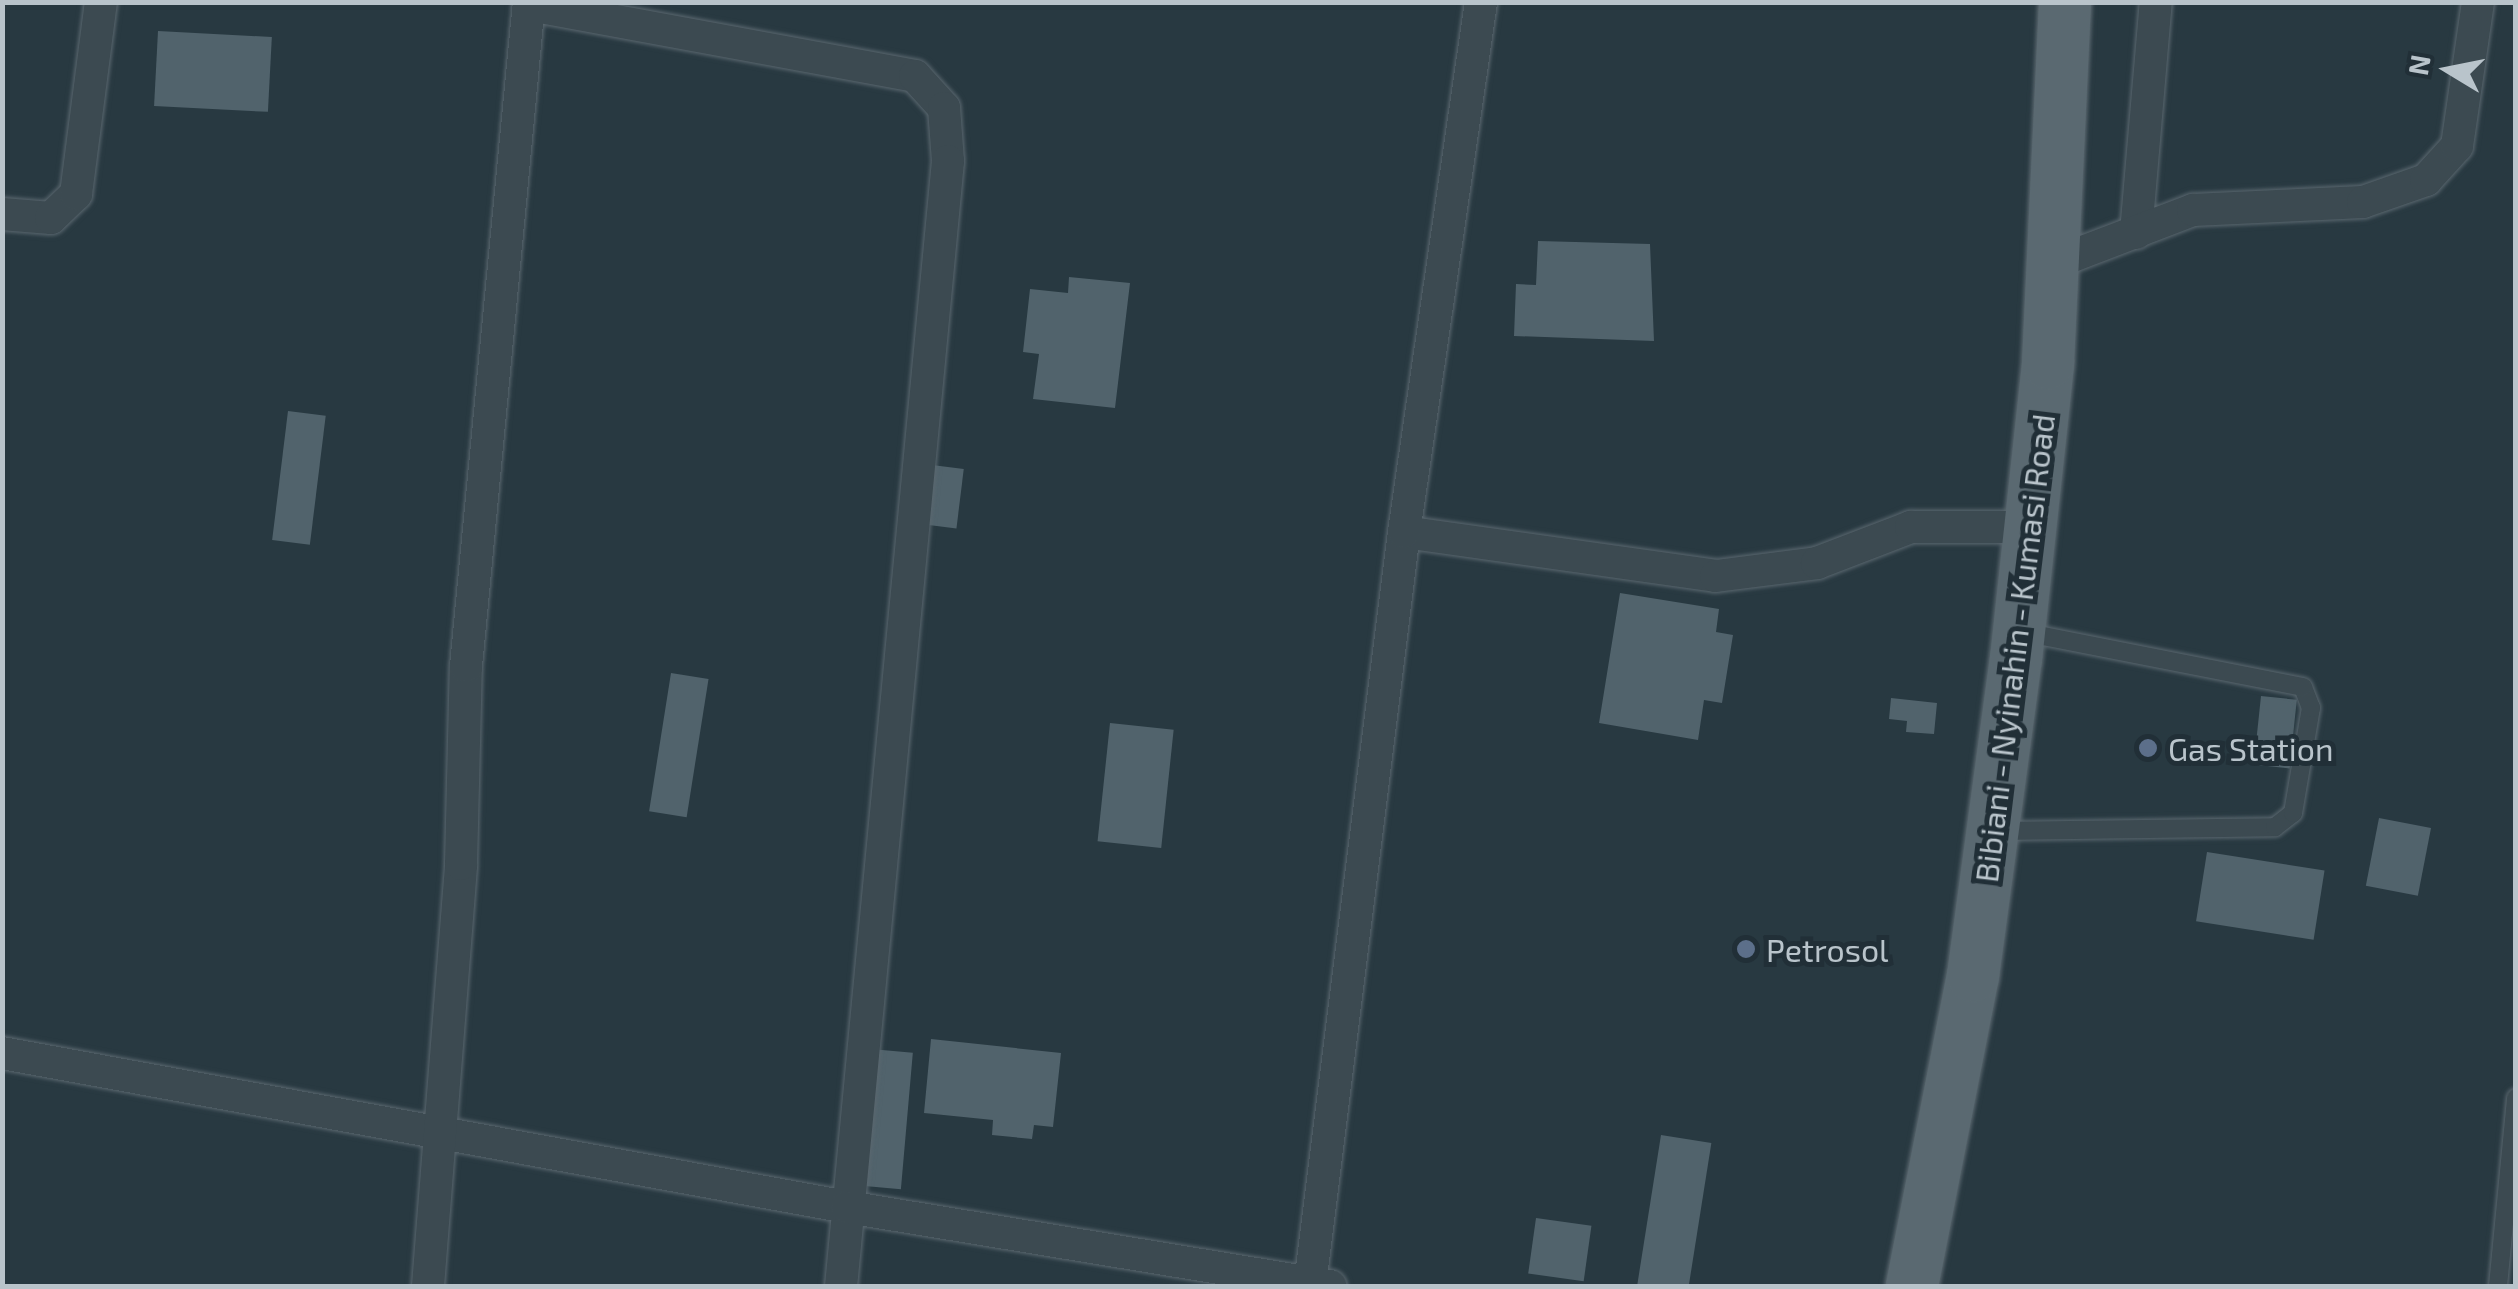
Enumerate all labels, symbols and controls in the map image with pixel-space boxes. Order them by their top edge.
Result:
north arrow [2398,20,2498,120]
text: N [2400,52,2437,78]
street label: Bibiani - Nyinahin - Kumasi Road [1966,412,2062,884]
place label: Gas Station [2168,729,2333,767]
marker: Gas Station [2137,737,2159,759]
place label: Petrosol [1766,930,1889,968]
marker: Petrosol [1735,938,1757,960]

